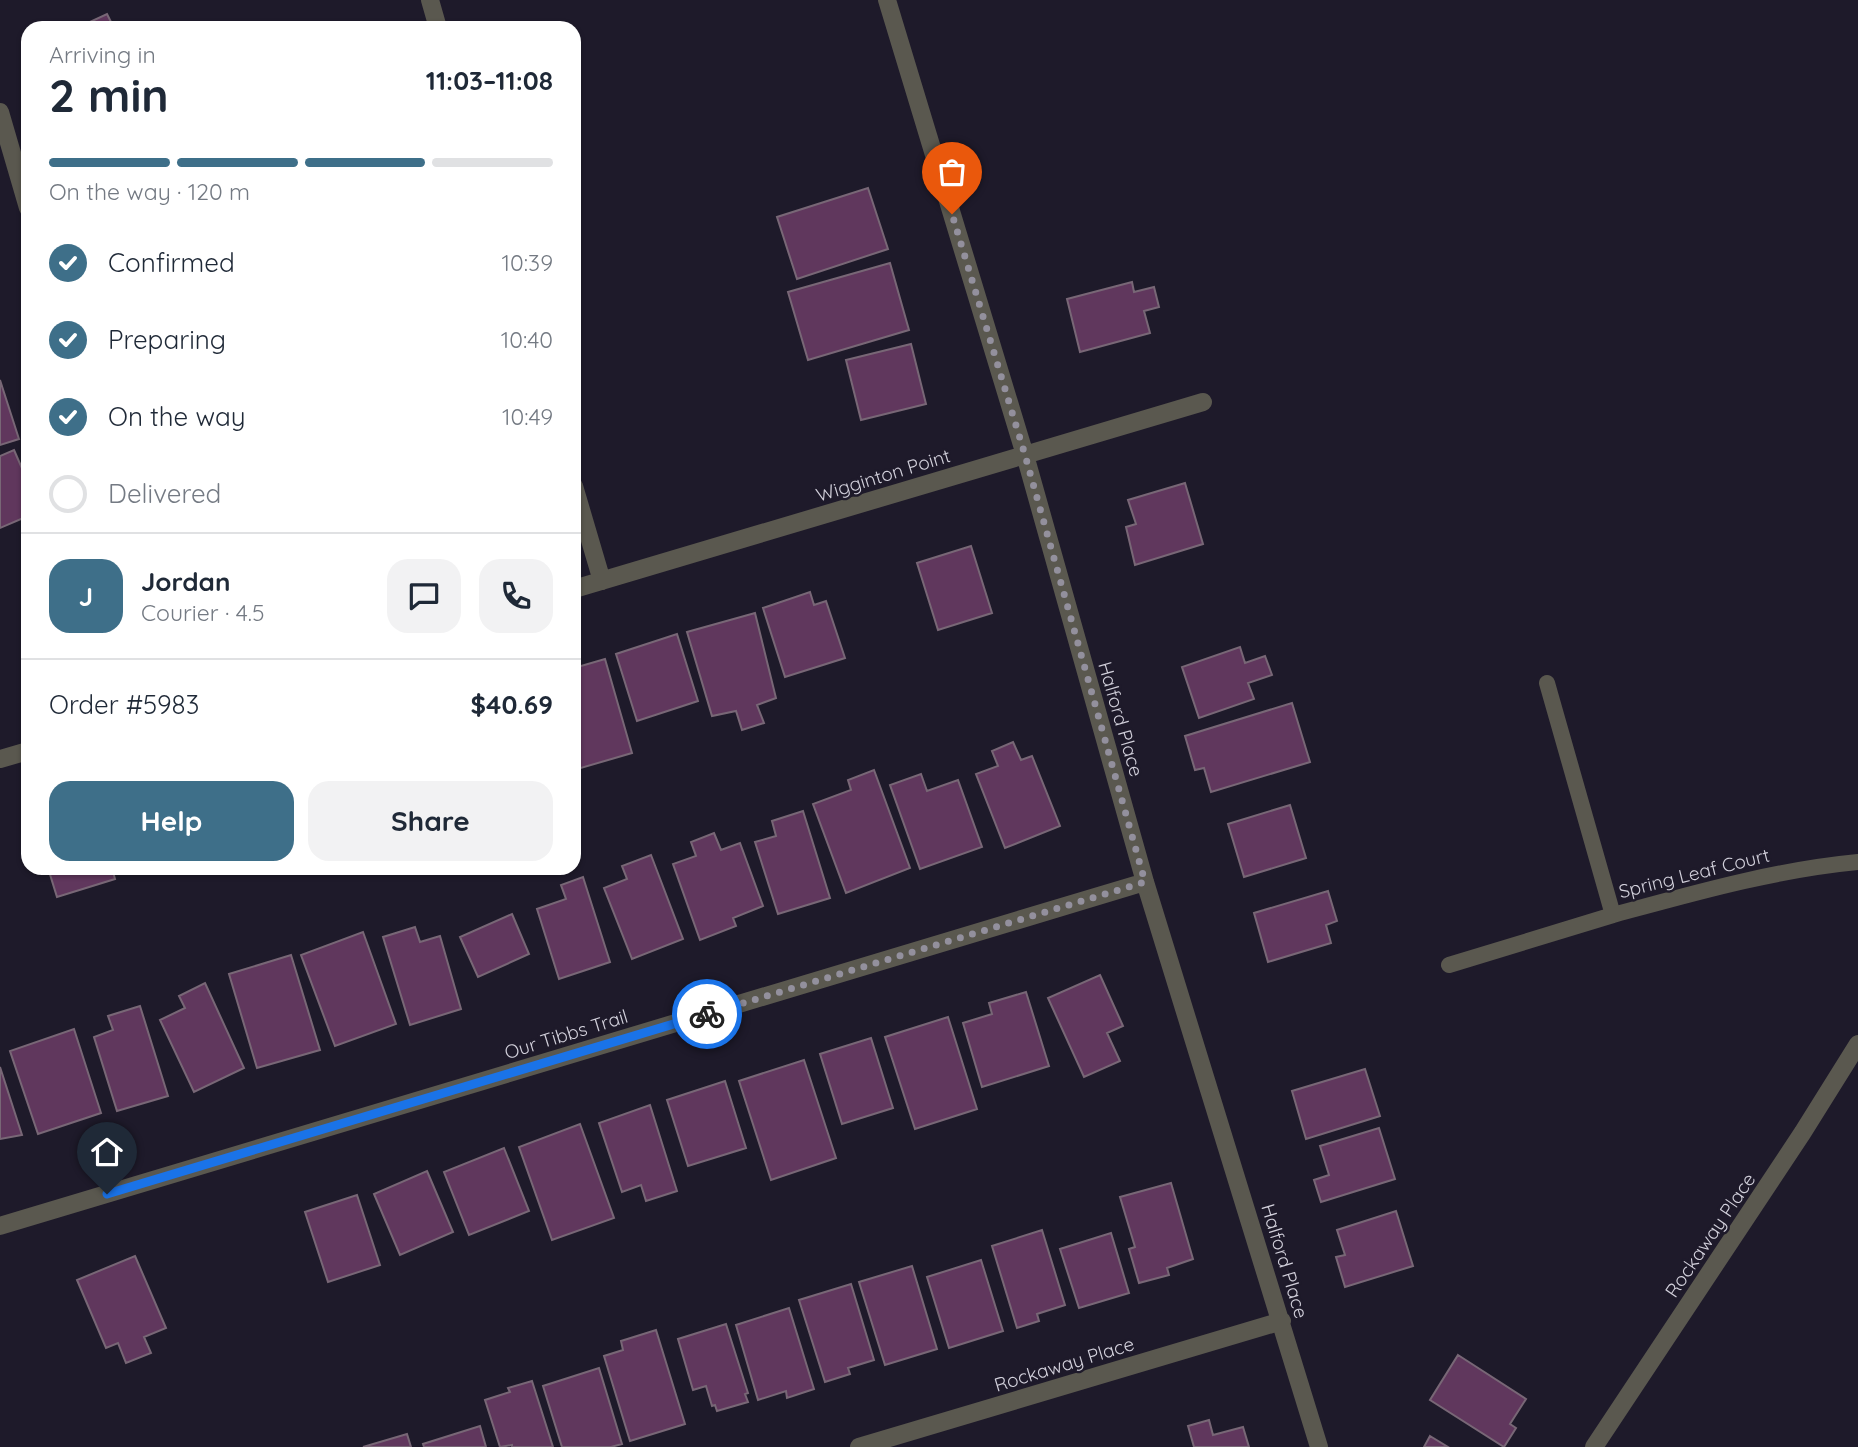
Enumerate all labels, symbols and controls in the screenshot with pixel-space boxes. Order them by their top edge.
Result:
text: Arriving in [49,40,156,69]
text: 11:03–11:08 [426,64,553,97]
text: 2 min [49,66,169,124]
pin [922,142,982,214]
icon: bag [933,153,971,191]
text: On the way · 120 m [49,177,250,206]
icon: check [49,244,87,282]
text: Confirmed [108,246,235,279]
text: 10:39 [502,248,553,277]
icon: check [49,321,87,359]
text: Preparing [108,323,226,356]
text: 10:40 [501,325,553,354]
icon: check [49,398,87,436]
text: On the way [108,400,246,433]
text: 10:49 [502,402,553,431]
street label: Wigginton Point [813,443,953,507]
text: Delivered [108,477,221,510]
button: chat [387,559,461,633]
button: phone [479,559,553,633]
text: Jordan [141,565,230,598]
text: J [79,580,93,613]
text: Courier · 4.5 [141,598,265,627]
street label: Halford Place [1093,659,1149,779]
text: Order #5983 [49,688,199,721]
text: $40.69 [471,688,553,721]
button: Help [49,781,294,861]
button: Share [308,781,553,861]
street label: Spring Leaf Court [1616,843,1772,903]
courier [672,979,742,1049]
icon: bike [688,995,726,1033]
street label: Our Tibbs Trail [501,1004,631,1064]
pin [77,1122,137,1194]
icon: home [88,1133,126,1171]
street label: Rockaway Place [1659,1168,1761,1302]
street label: Halford Place [1256,1201,1314,1321]
street label: Rockaway Place [991,1331,1137,1397]

